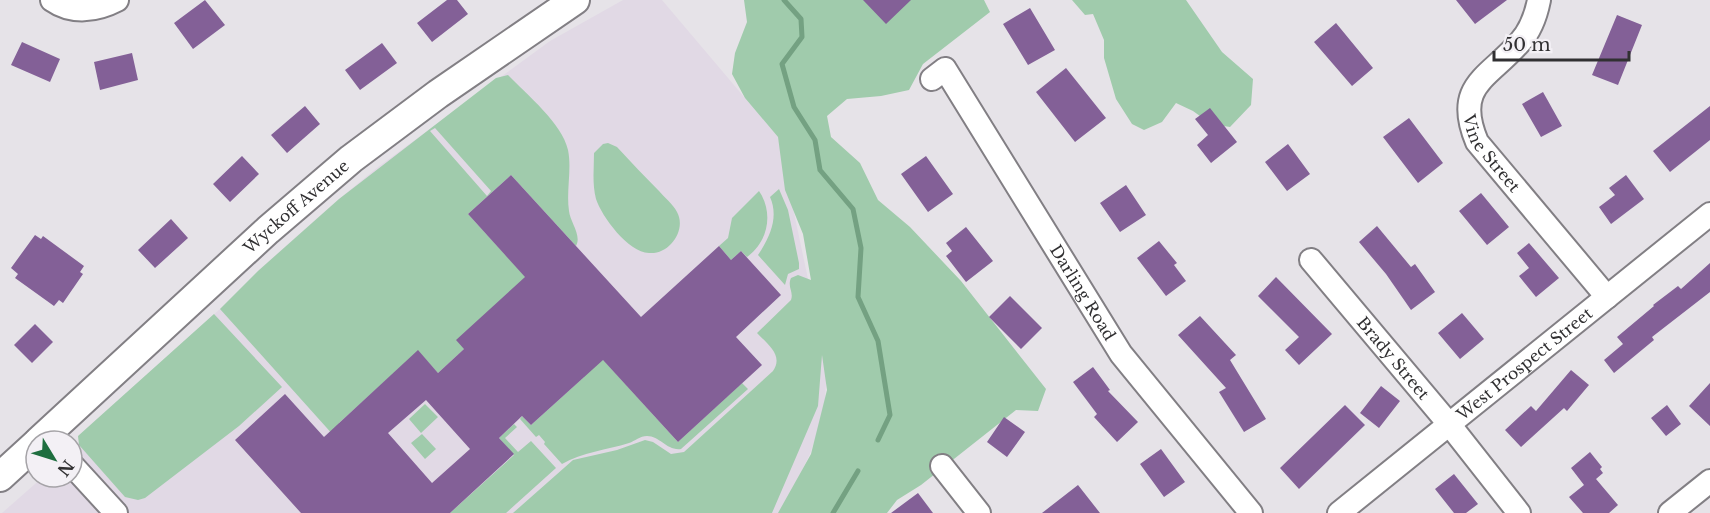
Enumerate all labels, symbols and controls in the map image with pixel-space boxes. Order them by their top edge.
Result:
scale bar [1494,24,1629,62]
text: 50 m [1503,34,1551,56]
street label: Vine Street [1459,112,1525,196]
street label: Wyckoff Avenue [238,155,353,258]
street label: Darling Road [1046,241,1120,344]
street label: West Prospect Street [1452,303,1596,425]
street label: Brady Street [1353,312,1434,403]
north arrow [24,429,84,489]
text: N [53,456,78,480]

